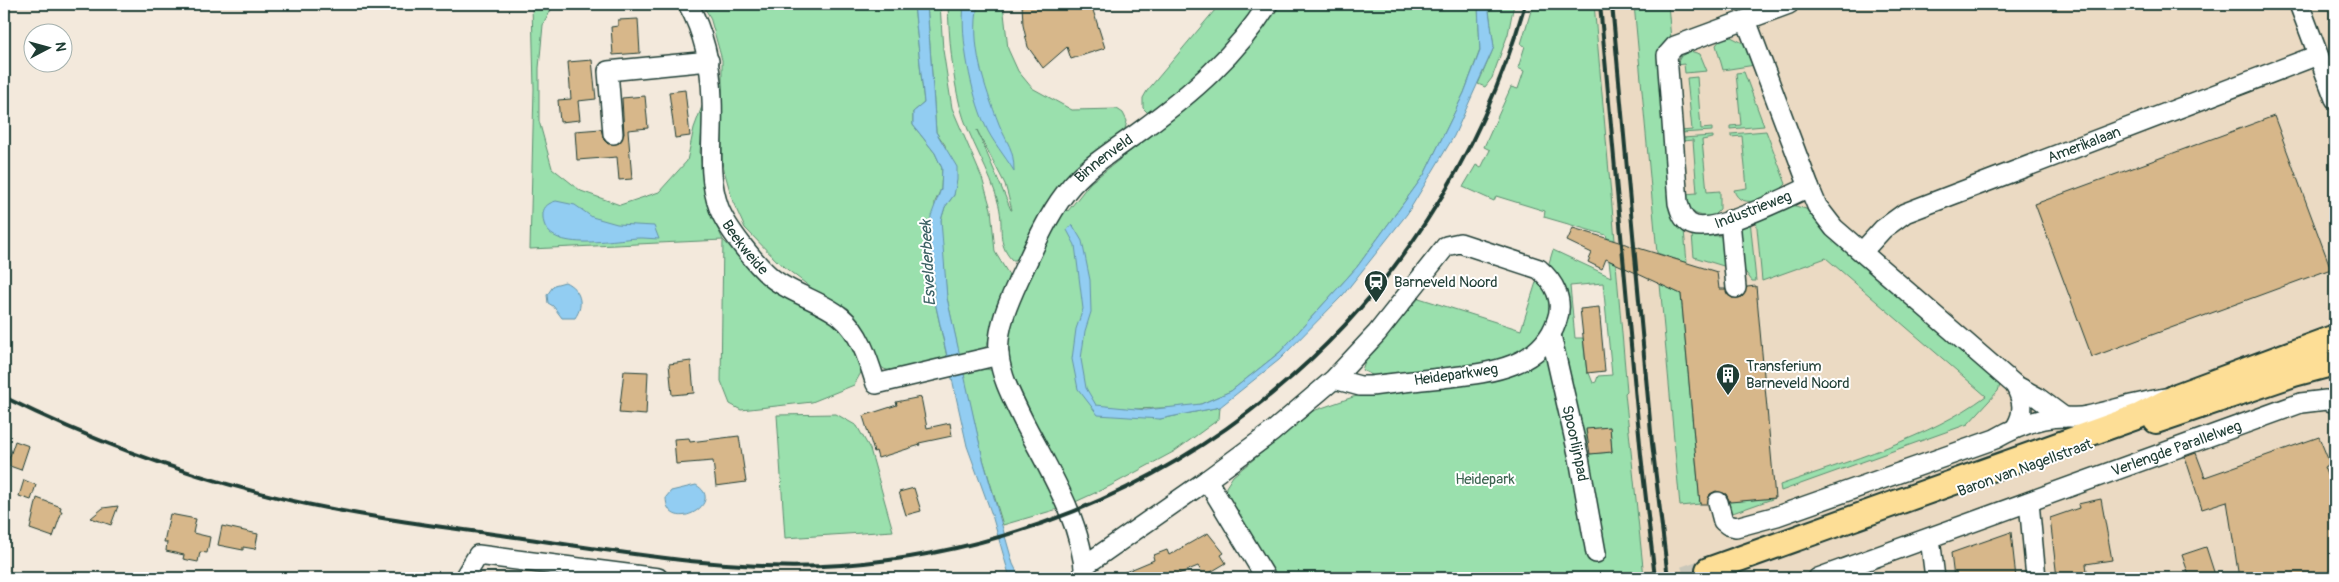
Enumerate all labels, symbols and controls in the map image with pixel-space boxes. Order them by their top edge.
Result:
north arrow [22,22,72,72]
text: N [51,41,69,52]
street label: Amerikalaan [2045,122,2123,167]
street label: Binnenveld [1070,130,1137,187]
street label: Industrieweg [1712,187,1794,233]
street label: Beekweide [718,216,773,279]
water label: Esvelderbeek [916,218,940,307]
station icon: Barneveld Noord [1363,269,1389,303]
place label: Barneveld Noord [1394,273,1498,292]
place label: Transferium Barneveld Noord [1746,357,1850,393]
street label: Heideparkweg [1413,360,1499,390]
building icon: Transferium Barneveld Noord [1715,362,1741,396]
street label: Spoorlijnpad [1558,403,1592,483]
street label: Verlengde Parallelweg [2109,416,2244,480]
street label: Baron van Nagellstraat [1955,434,2096,501]
park label: Heidepark [1455,470,1515,489]

